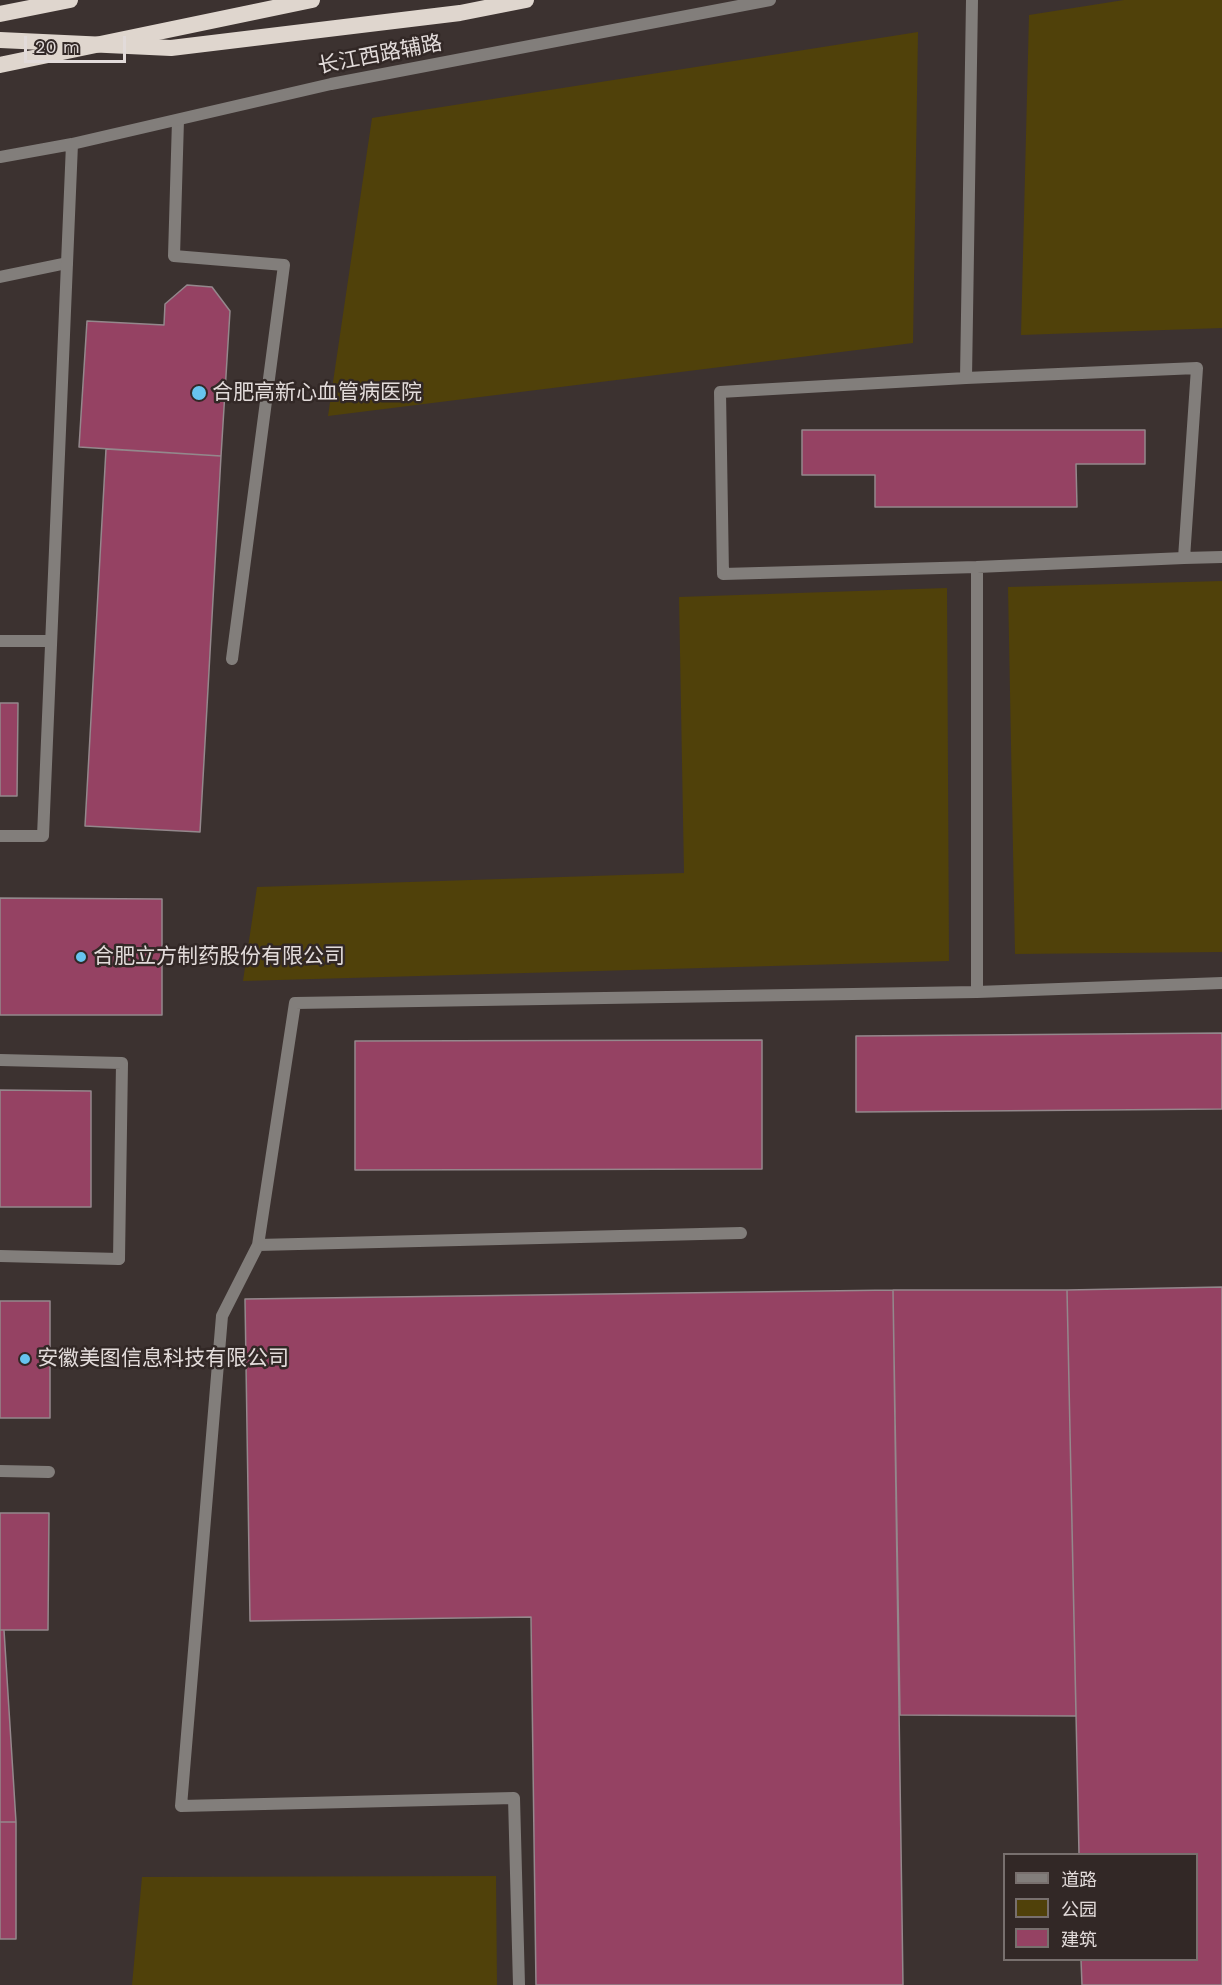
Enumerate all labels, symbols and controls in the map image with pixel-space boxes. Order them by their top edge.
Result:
scale bar [27,24,129,62]
street label: 长江西路辅路 [316,31,444,79]
text: 20 m [35,36,80,57]
place label: 合肥高新心血管病医院 [212,380,422,406]
marker: 合肥高新心血管病医院 [190,384,208,402]
place label: 合肥立方制药股份有限公司 [93,944,345,970]
marker: 合肥立方制药股份有限公司 [74,950,88,964]
place label: 安徽美图信息科技有限公司 [37,1346,289,1372]
marker: 安徽美图信息科技有限公司 [18,1352,32,1366]
legend [1003,1853,1198,1961]
text: 道路 [1061,1869,1097,1890]
text: 公园 [1061,1899,1097,1920]
text: 建筑 [1061,1929,1097,1950]

